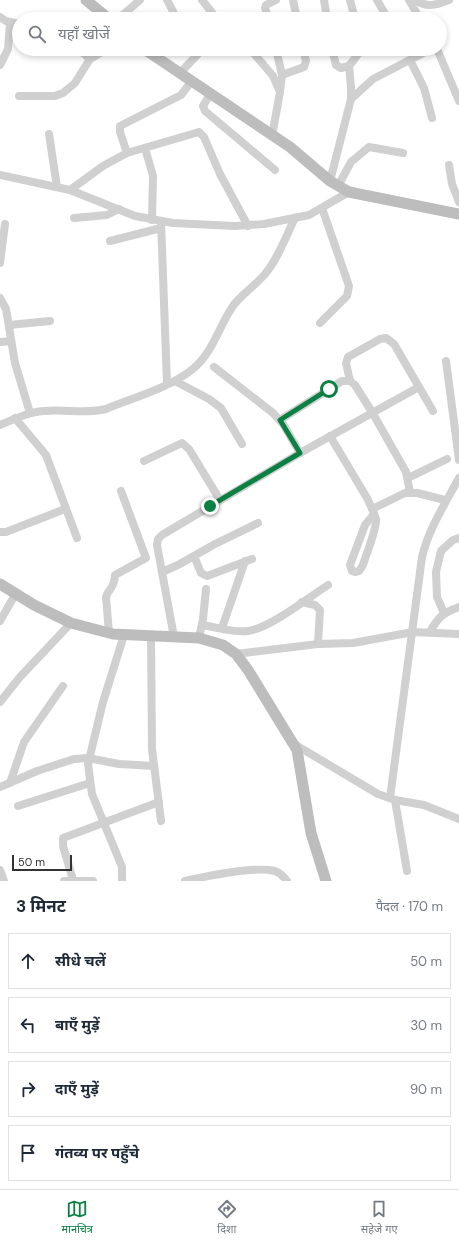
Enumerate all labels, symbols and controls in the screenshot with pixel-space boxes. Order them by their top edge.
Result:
search box [12,12,447,56]
icon: search [26,23,48,45]
text: यहाँ खोजें [58,24,110,44]
route start [320,380,338,398]
route end [201,497,219,515]
scale bar [12,853,72,872]
text: 50 m [18,855,45,869]
text: 3 मिनट [16,895,66,917]
text: पैदल · 170 m [376,898,443,915]
icon: ahead [17,950,39,972]
text: सीधे चलें [55,951,106,971]
text: 50 m [410,953,442,970]
icon: left [17,1014,39,1036]
text: बाएँ मुड़ें [55,1015,100,1035]
text: 30 m [410,1017,442,1034]
icon: right [17,1078,39,1100]
text: दाएँ मुड़ें [55,1079,99,1099]
text: 90 m [410,1081,442,1098]
icon: arrive [17,1142,39,1164]
text: गंतव्य पर पहुँचे [55,1143,139,1163]
tab: मानचित्र [61,1198,93,1237]
tab: दिशा [216,1198,238,1237]
tab: सहेजे गए [361,1198,397,1237]

